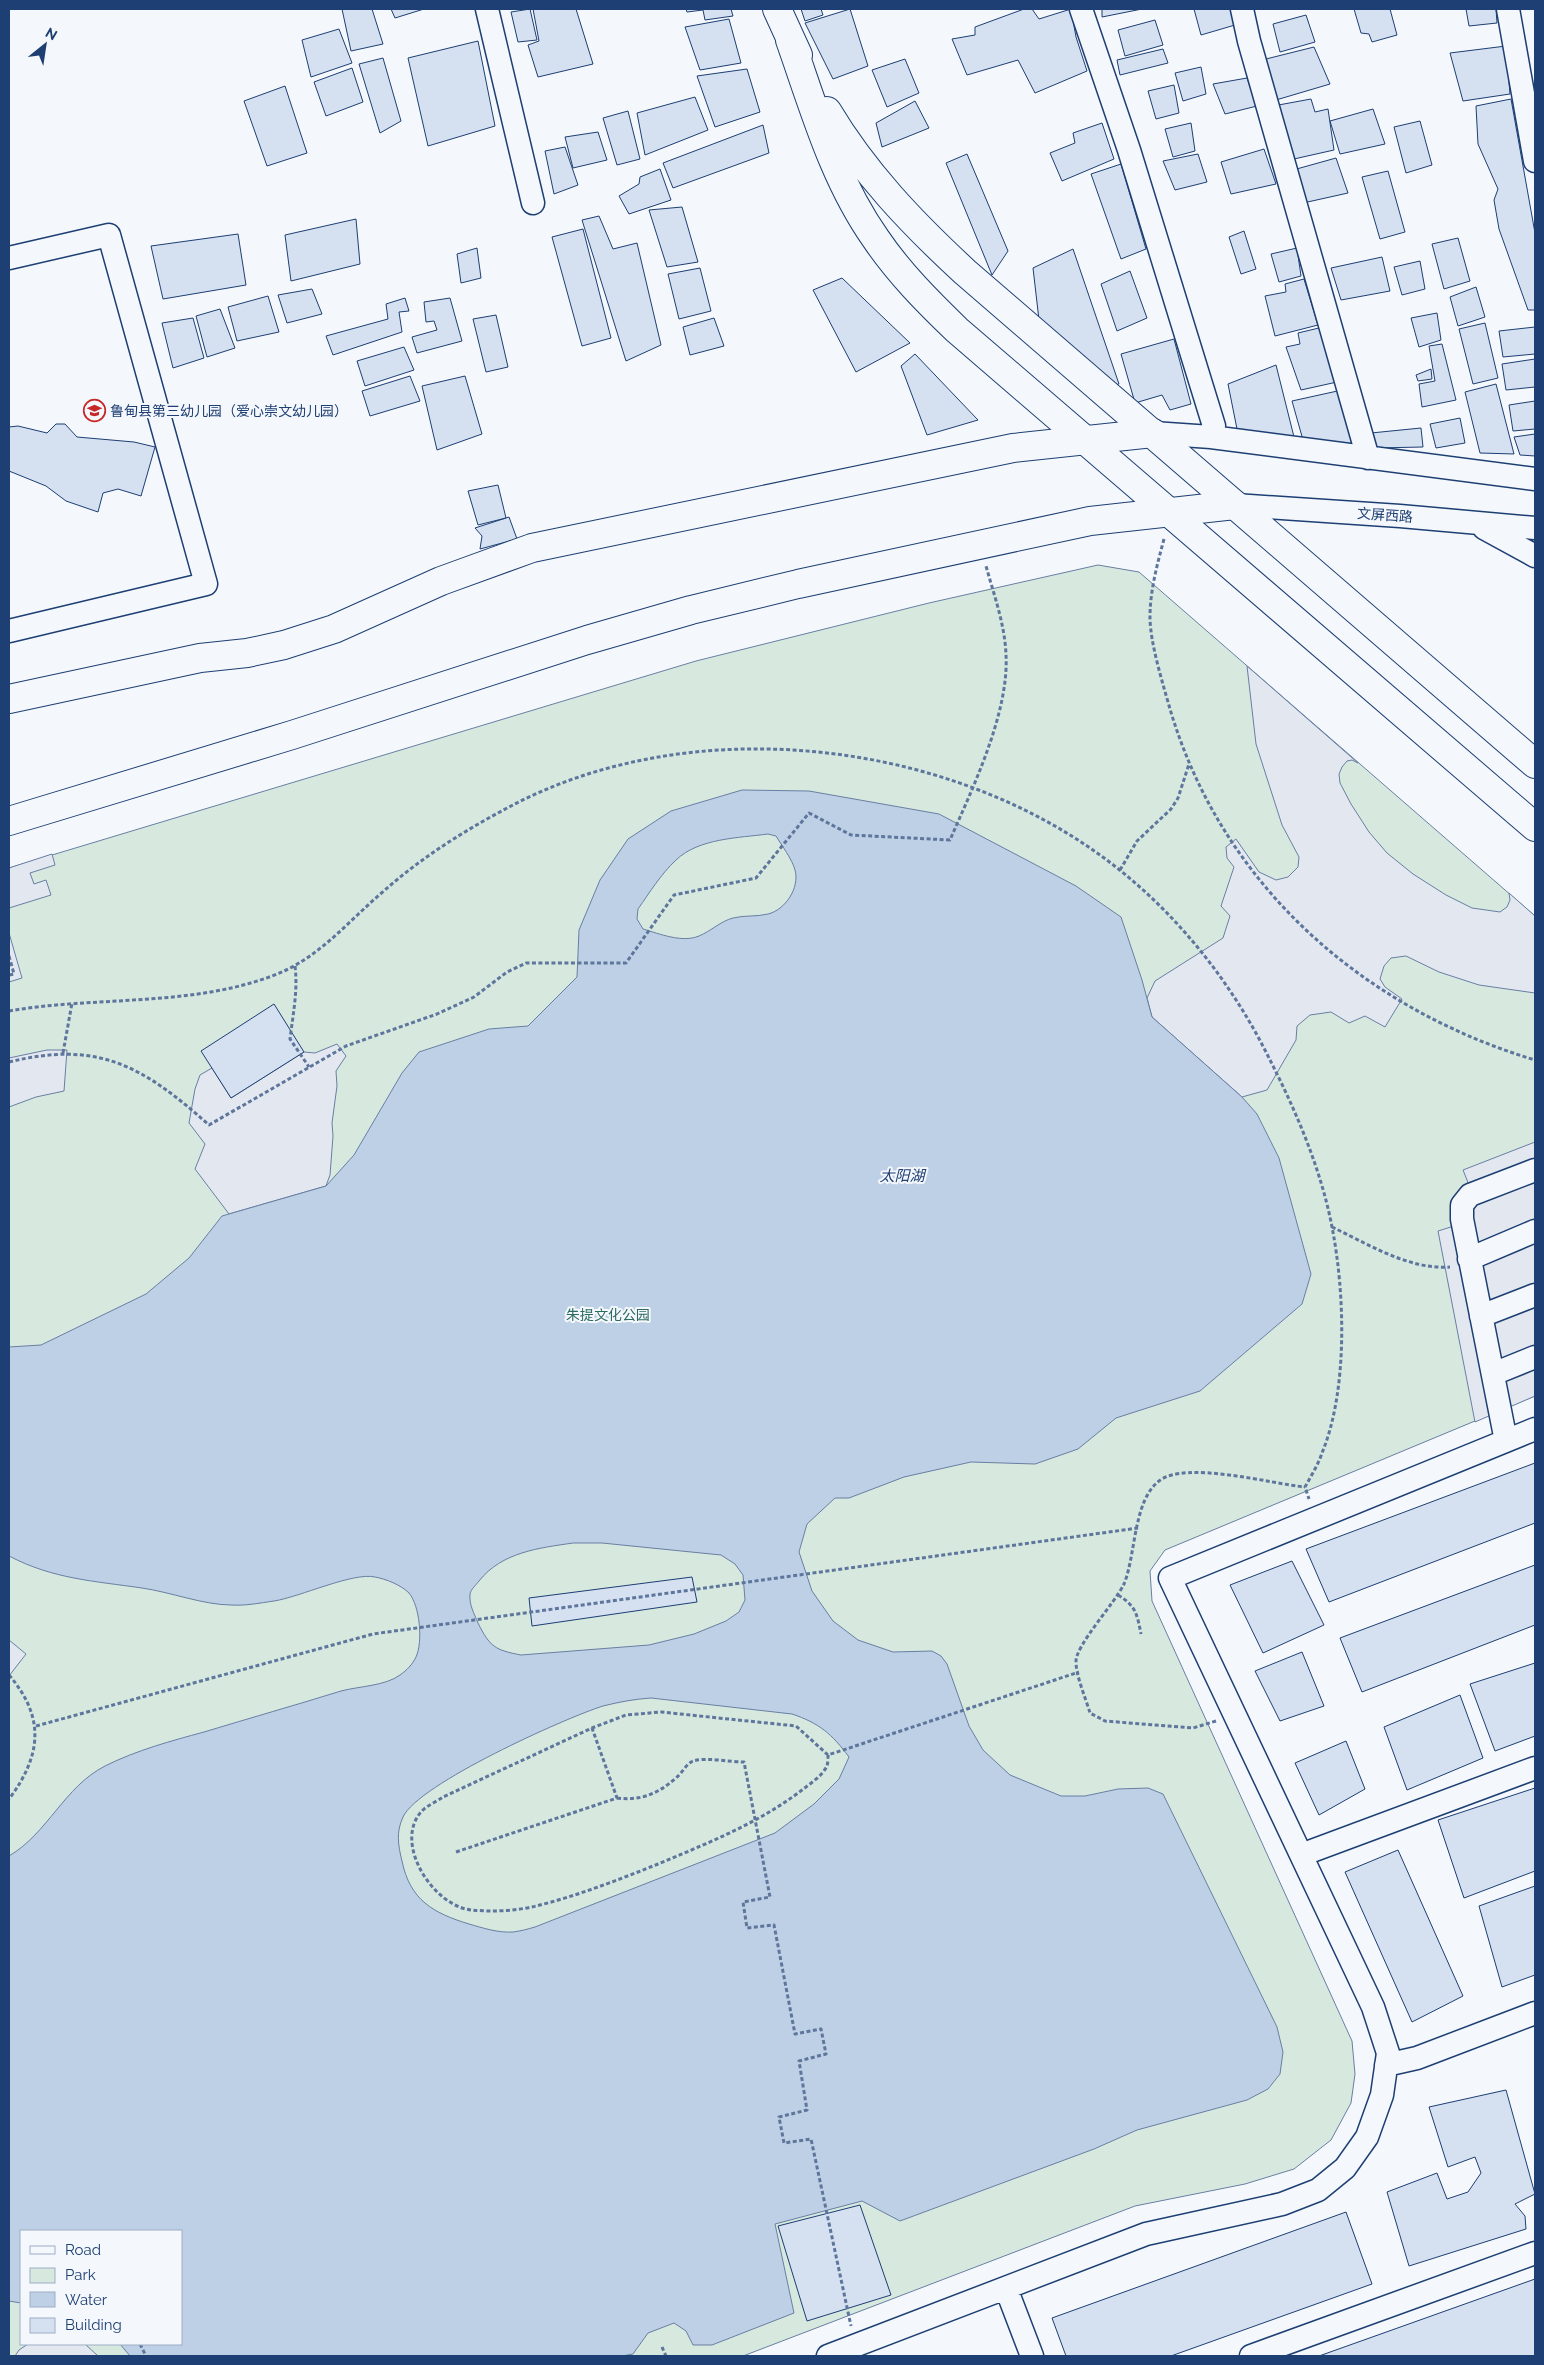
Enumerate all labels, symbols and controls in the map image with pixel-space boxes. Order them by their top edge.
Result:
north arrow [20,20,70,70]
text: N [43,24,60,43]
school or university icon: 鲁甸县第三幼儿园（爱心崇文幼儿园） [82,399,106,423]
place label: 鲁甸县第三幼儿园（爱心崇文幼儿园） [110,403,348,419]
street label: 文屏西路 [1357,505,1413,525]
water label: 太阳湖 [879,1167,926,1185]
park label: 朱提文化公园 [566,1307,650,1323]
legend [20,2230,182,2345]
text: Road [65,2241,101,2259]
text: Park [65,2266,96,2284]
text: Water [65,2291,108,2309]
text: Building [65,2316,122,2334]

